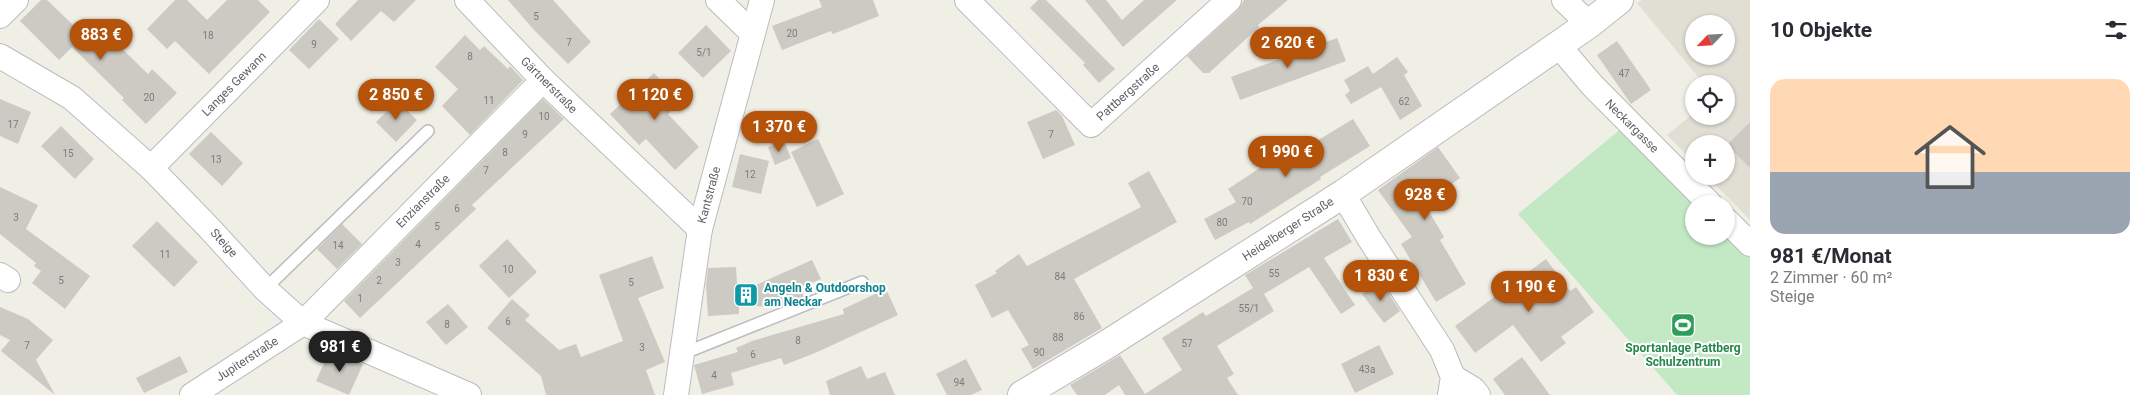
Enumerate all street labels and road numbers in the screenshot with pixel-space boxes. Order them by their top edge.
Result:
street label: Langes Gewann [199,49,269,119]
street label: Gärtnerstraße [518,54,580,116]
street label: Pattbergstraße [1094,60,1162,124]
street label: Neckargasse [1602,96,1662,156]
street label: Kantstraße [695,165,723,225]
street label: Enzianstraße [393,171,453,231]
street label: Heidelberger Straße [1240,194,1336,264]
street label: Steige [208,226,240,260]
street label: Jupiterstraße [213,334,281,384]

